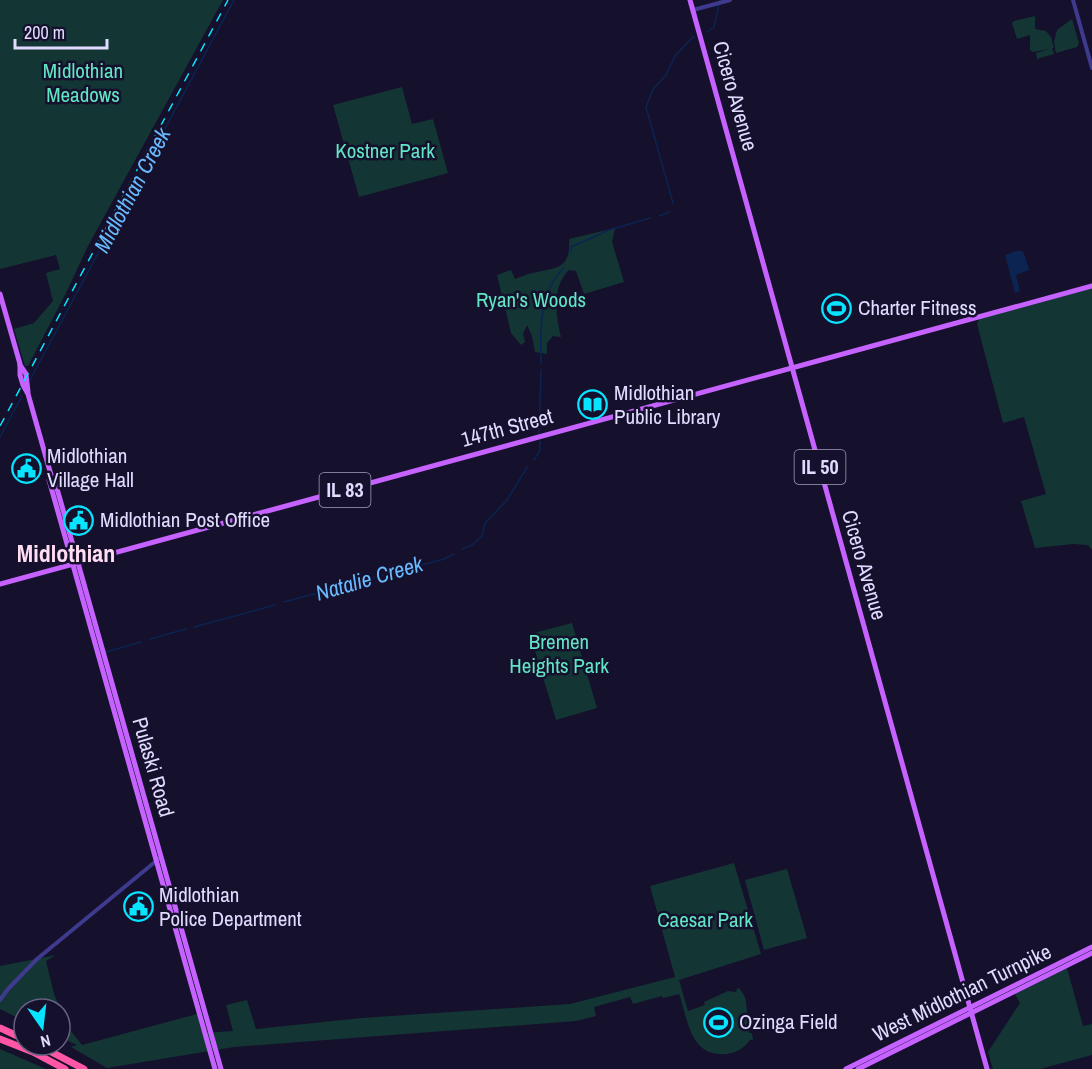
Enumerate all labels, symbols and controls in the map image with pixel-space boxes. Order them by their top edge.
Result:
scale bar [15,12,106,50]
text: 200 m [24,20,65,45]
street label: Cicero Avenue [706,38,765,154]
park label: Midlothian Meadows [43,56,123,109]
water label: Midlothian Creek [87,121,178,258]
park label: Kostner Park [335,136,435,165]
park label: Ryan's Woods [476,285,586,314]
sports icon: Charter Fitness [821,292,853,324]
place label: Charter Fitness [858,293,977,322]
place label: Midlothian Public Library [614,378,721,431]
library icon: Midlothian Public Library [577,389,609,421]
street label: 147th Street [458,401,556,454]
place label: Midlothian Village Hall [47,441,134,494]
road number: IL 50 [794,450,846,484]
public building icon: Midlothian Village Hall [10,452,42,484]
road number: IL 83 [320,473,370,507]
public building icon: Midlothian Post Office [63,504,95,536]
place label: Midlothian Post Office [100,505,270,534]
street label: Cicero Avenue [835,507,894,623]
district label: Midlothian [17,537,115,569]
water label: Natalie Creek [312,548,427,608]
park label: Bremen Heights Park [509,627,609,680]
street label: Pulaski Road [125,714,182,820]
place label: Midlothian Police Department [159,880,302,933]
public building icon: Midlothian Police Department [122,891,154,923]
park label: Caesar Park [657,905,753,934]
street label: West Midlothian Turnpike [868,937,1056,1048]
north arrow [12,997,72,1057]
sports icon: Ozinga Field [702,1006,734,1038]
place label: Ozinga Field [739,1007,838,1036]
text: N [38,1030,53,1053]

